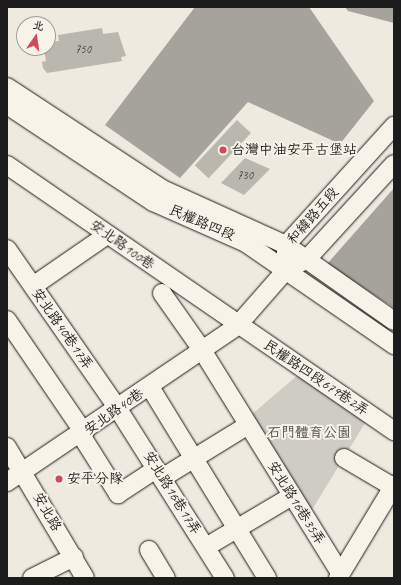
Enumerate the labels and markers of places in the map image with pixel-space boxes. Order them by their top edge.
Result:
place label: 台灣中油安平古堡站 [231,142,357,158]
marker: 台灣中油安平古堡站 [218,145,228,155]
place label: 安平分隊 [67,471,123,487]
marker: 安平分隊 [54,474,64,484]

